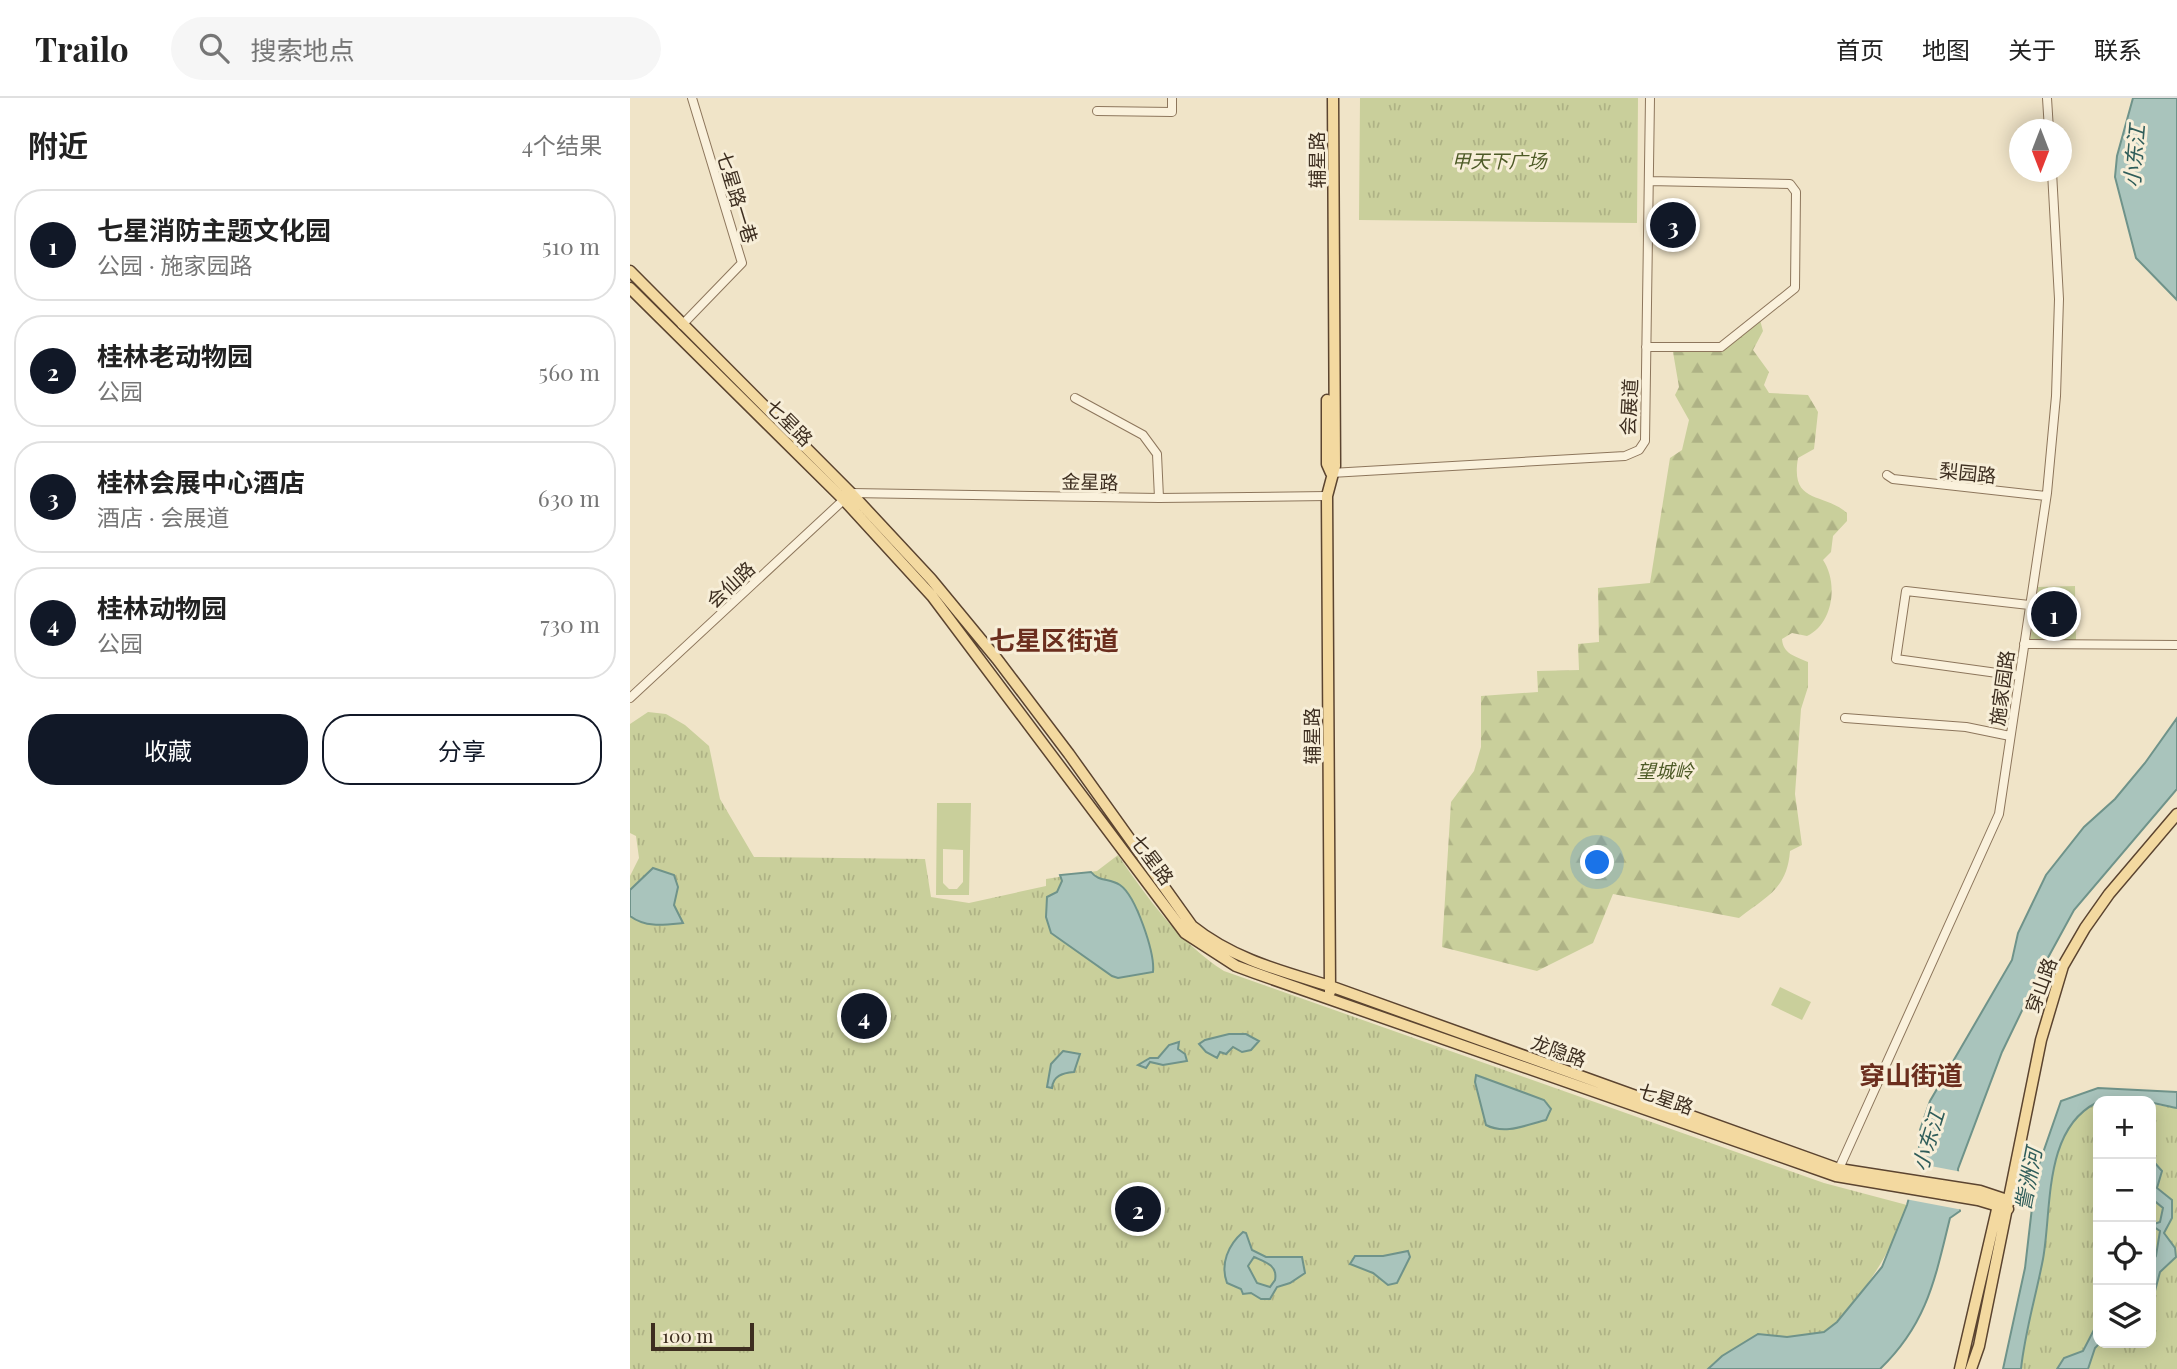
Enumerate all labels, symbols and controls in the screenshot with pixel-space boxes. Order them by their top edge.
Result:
search box [171,17,661,80]
text: Trailo [35,26,129,70]
icon: search [195,29,233,67]
text: 搜索地点 [251,32,355,67]
text: 首页 [1836,33,1884,65]
text: 地图 [1922,33,1970,65]
text: 关于 [2008,33,2056,65]
text: 联系 [2094,33,2142,65]
north arrow [2009,119,2072,182]
water label: 小东江 [2116,121,2150,189]
text: 附近 [28,125,88,165]
text: 4个结果 [522,129,602,160]
street label: 辅星路 [1303,131,1329,189]
park label: 甲天下广场 [1451,147,1548,173]
street label: 七星路一巷 [712,148,764,246]
pin: 3 [1650,199,1696,251]
text: 七星消防主题文化园 [97,212,331,247]
text: 1 [49,230,57,261]
text: 510 m [542,230,600,261]
text: 公园 · 施家园路 [97,249,253,280]
text: 桂林老动物园 [97,338,253,373]
text: 2 [47,356,59,387]
text: 560 m [539,356,600,387]
text: 公园 [97,375,143,406]
street label: 会展道 [1614,378,1642,436]
street label: 七星路 [761,393,819,451]
street label: 梨园路 [1938,456,1998,488]
text: 桂林会展中心酒店 [97,464,305,499]
street label: 金星路 [1061,468,1119,494]
text: 3 [47,482,59,513]
text: 630 m [538,482,600,513]
text: 酒店 · 会展道 [97,501,230,532]
street label: 会仙路 [700,555,760,613]
pin: 1 [2031,588,2077,640]
text: 桂林动物园 [97,590,227,625]
text: 4 [47,608,59,639]
text: 730 m [540,608,600,639]
district label: 七星区街道 [989,622,1119,657]
text: 公园 [97,627,143,658]
street label: 施家园路 [1983,649,2019,727]
street label: 辅星路 [1298,707,1324,765]
button: 收藏 [28,714,308,785]
button: 分享 [322,714,602,785]
park label: 望城岭 [1636,757,1695,783]
street label: 七星路 [1125,828,1181,890]
your location [1580,845,1614,879]
street label: 穿山路 [2018,954,2062,1016]
pin: 4 [841,990,887,1042]
street label: 龙隐路 [1528,1028,1590,1072]
district label: 穿山街道 [1859,1057,1963,1092]
street label: 七星路 [1635,1076,1697,1120]
map controls [2093,1096,2156,1348]
button: + [2093,1096,2156,1159]
water label: 小东江 [1904,1104,1950,1174]
water label: 訾洲河 [2007,1141,2048,1213]
button: − [2093,1159,2156,1222]
pin: 2 [1115,1183,1161,1235]
button: locate [2093,1222,2156,1285]
button: layers [2093,1285,2156,1348]
scale bar [651,1320,754,1352]
text: 100 m [662,1322,713,1348]

